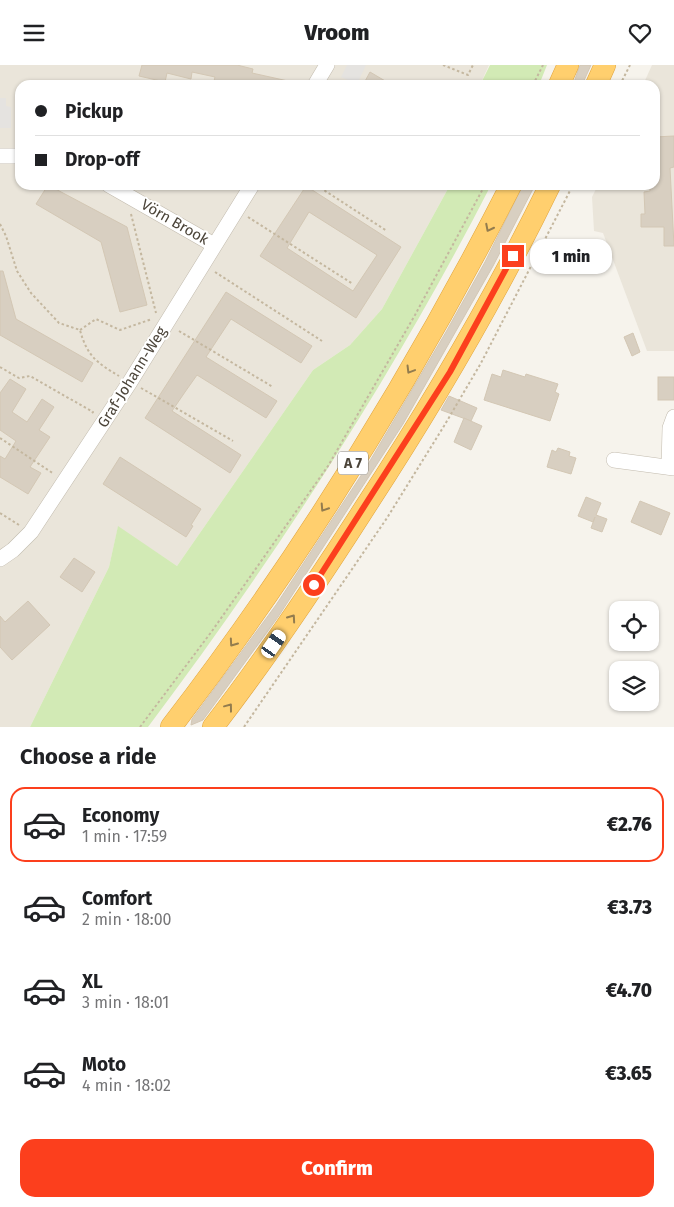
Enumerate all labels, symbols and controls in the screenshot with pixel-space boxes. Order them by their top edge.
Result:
icon: menu [20,19,48,47]
text: Vroom [305,19,369,46]
icon: heart [626,19,654,47]
text: Pickup [65,100,123,123]
text: Drop-off [65,148,139,171]
street label: Vörn Brook [138,195,212,249]
one-way arrow [485,223,495,232]
callout: 1 min [530,239,613,273]
route end [502,245,524,267]
text: 1 min [552,247,590,266]
street label: Graf-Johann-Weg [94,323,170,431]
one-way arrow [406,365,416,374]
road number: A 7 [338,451,368,474]
one-way arrow [321,502,330,512]
route start [303,574,325,596]
map controls [609,601,659,711]
button: locate [609,601,659,651]
one-way arrow [287,615,295,624]
car [259,627,288,661]
one-way arrow [230,637,239,647]
button: layers [609,661,659,711]
one-way arrow [223,704,231,713]
text: Choose a ride [20,743,156,770]
icon: car [22,802,67,847]
text: Economy [82,804,159,827]
text: €2.76 [607,813,652,836]
text: 1 min · 17:59 [82,827,167,846]
icon: car [22,885,67,930]
text: Comfort [82,887,152,910]
text: €3.73 [607,896,652,919]
text: 2 min · 18:00 [82,910,172,929]
icon: car [22,968,67,1013]
text: XL [82,970,103,993]
text: €4.70 [606,979,652,1002]
text: 3 min · 18:01 [82,993,169,1012]
icon: car [22,1051,67,1096]
text: Moto [82,1053,126,1076]
text: €3.65 [605,1062,652,1085]
text: 4 min · 18:02 [82,1076,171,1095]
button: Confirm [20,1139,654,1197]

